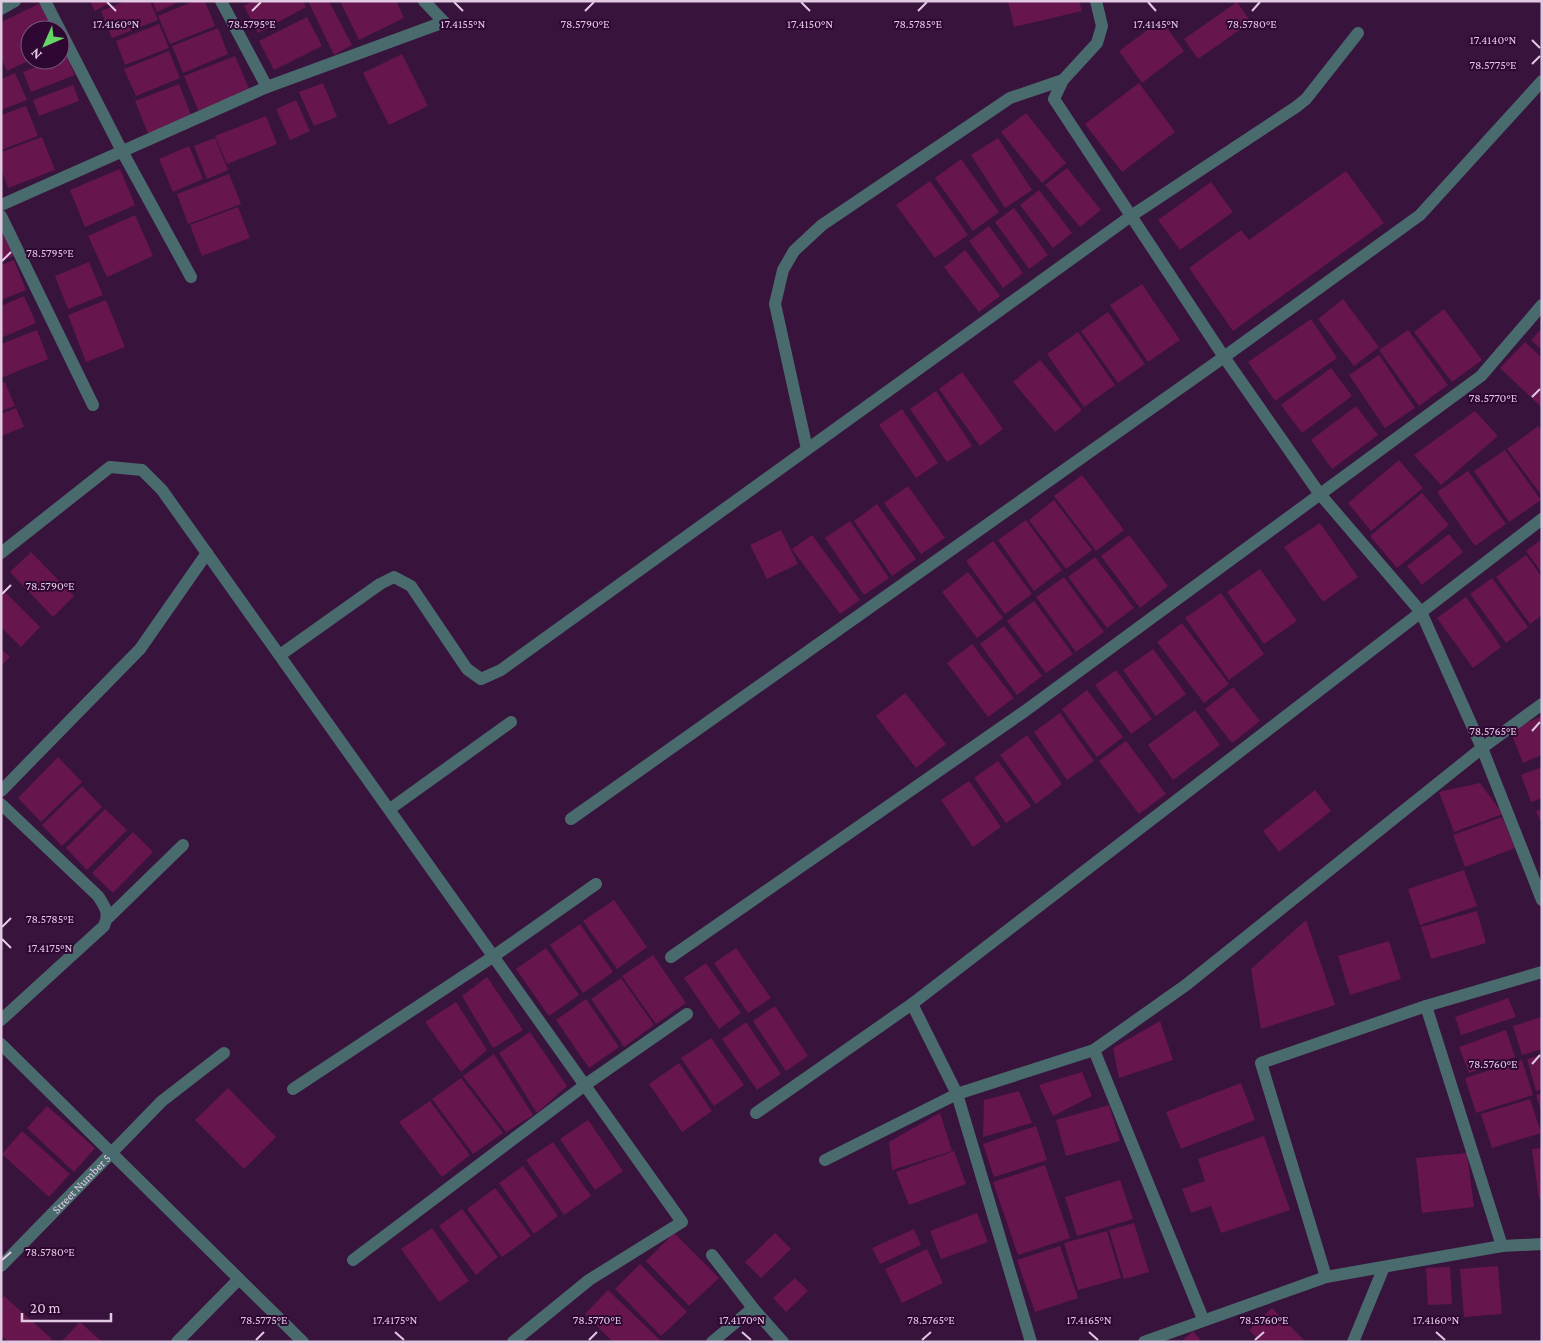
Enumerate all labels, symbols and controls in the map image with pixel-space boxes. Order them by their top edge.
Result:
text: 17.4160°N [93,17,139,31]
text: 78.5795°E [228,17,276,31]
text: 17.4155°N [441,17,485,31]
text: 78.5790°E [560,17,610,31]
text: 17.4150°N [787,17,833,31]
text: 78.5785°E [894,17,942,31]
text: 17.4145°N [1133,17,1179,31]
text: 78.5780°E [1227,17,1277,31]
north arrow [20,20,70,70]
text: 17.4140°N [1470,33,1516,47]
text: N [26,45,45,63]
text: 78.5775°E [1469,58,1517,72]
text: 78.5795°E [26,246,74,260]
text: 78.5770°E [1469,391,1518,405]
text: 78.5790°E [25,579,75,593]
text: 78.5765°E [1469,724,1517,738]
text: 78.5785°E [26,912,74,926]
text: 17.4175°N [28,941,72,955]
text: 78.5760°E [1469,1057,1518,1071]
street label: Street Number 5 [49,1151,114,1216]
text: 78.5780°E [25,1245,75,1259]
scale bar [22,1290,111,1322]
text: 20 m [30,1300,61,1316]
text: 78.5775°E [240,1313,288,1327]
text: 17.4175°N [373,1313,417,1327]
text: 78.5770°E [573,1313,622,1327]
text: 17.4170°N [719,1313,765,1327]
text: 78.5765°E [907,1313,955,1327]
text: 17.4165°N [1066,1313,1112,1327]
text: 78.5760°E [1240,1313,1289,1327]
text: 17.4160°N [1413,1313,1459,1327]

